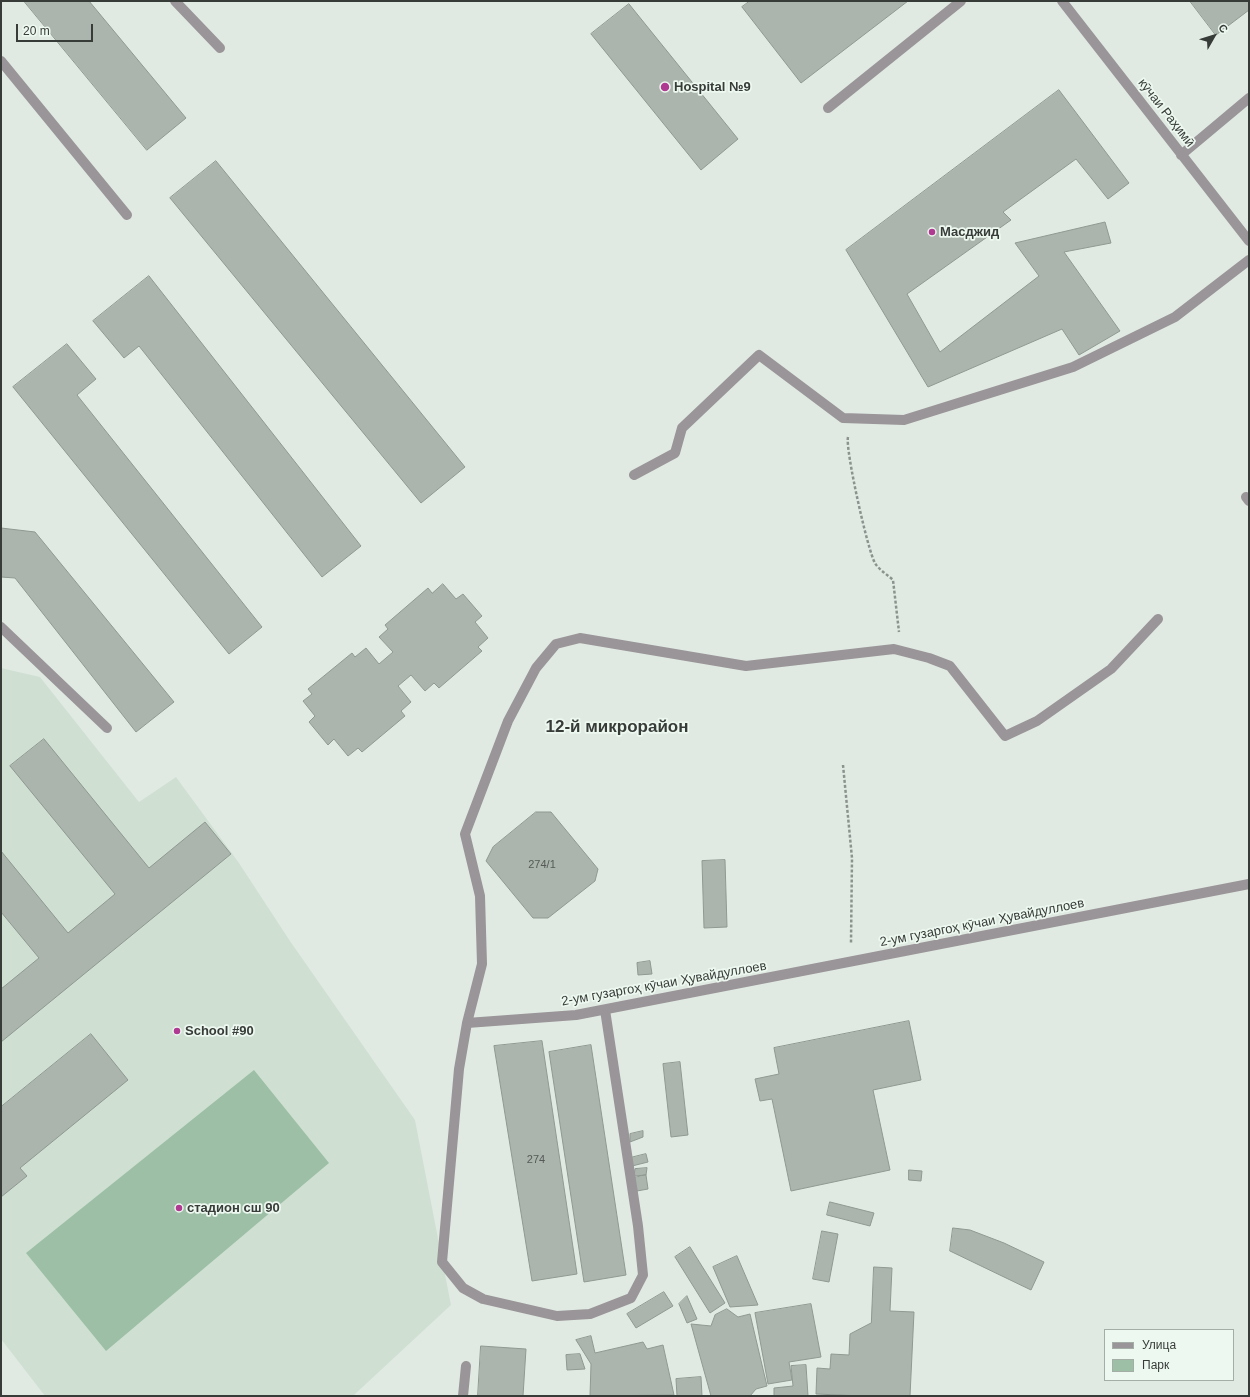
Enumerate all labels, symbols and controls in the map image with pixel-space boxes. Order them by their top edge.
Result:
scale bar [18,16,95,42]
north arrow [1194,16,1234,56]
text: С [1216,22,1230,35]
text: 20 m [23,24,50,38]
street label: кӯчаи Раҳимӣ [1134,76,1198,150]
place label: Hospital №9 [674,79,751,95]
marker: Hospital №9 [659,81,671,93]
place label: Масджид [940,224,999,240]
marker: Масджид [927,227,937,237]
district label: 12-й микрорайон [546,717,688,737]
house number: 274/1 [528,858,556,872]
street label: 2-ум гузаргоҳ кӯчаи Ҳувайдуллоев [878,896,1086,950]
street label: 2-ум гузаргоҳ кӯчаи Ҳувайдуллоев [560,958,768,1010]
place label: School #90 [185,1023,254,1039]
marker: School #90 [172,1026,182,1036]
house number: 274 [527,1153,545,1167]
place label: стадион сш 90 [187,1200,280,1216]
marker: стадион сш 90 [174,1203,184,1213]
legend [1104,1329,1234,1381]
text: Улица [1142,1338,1176,1352]
text: Парк [1142,1358,1169,1372]

